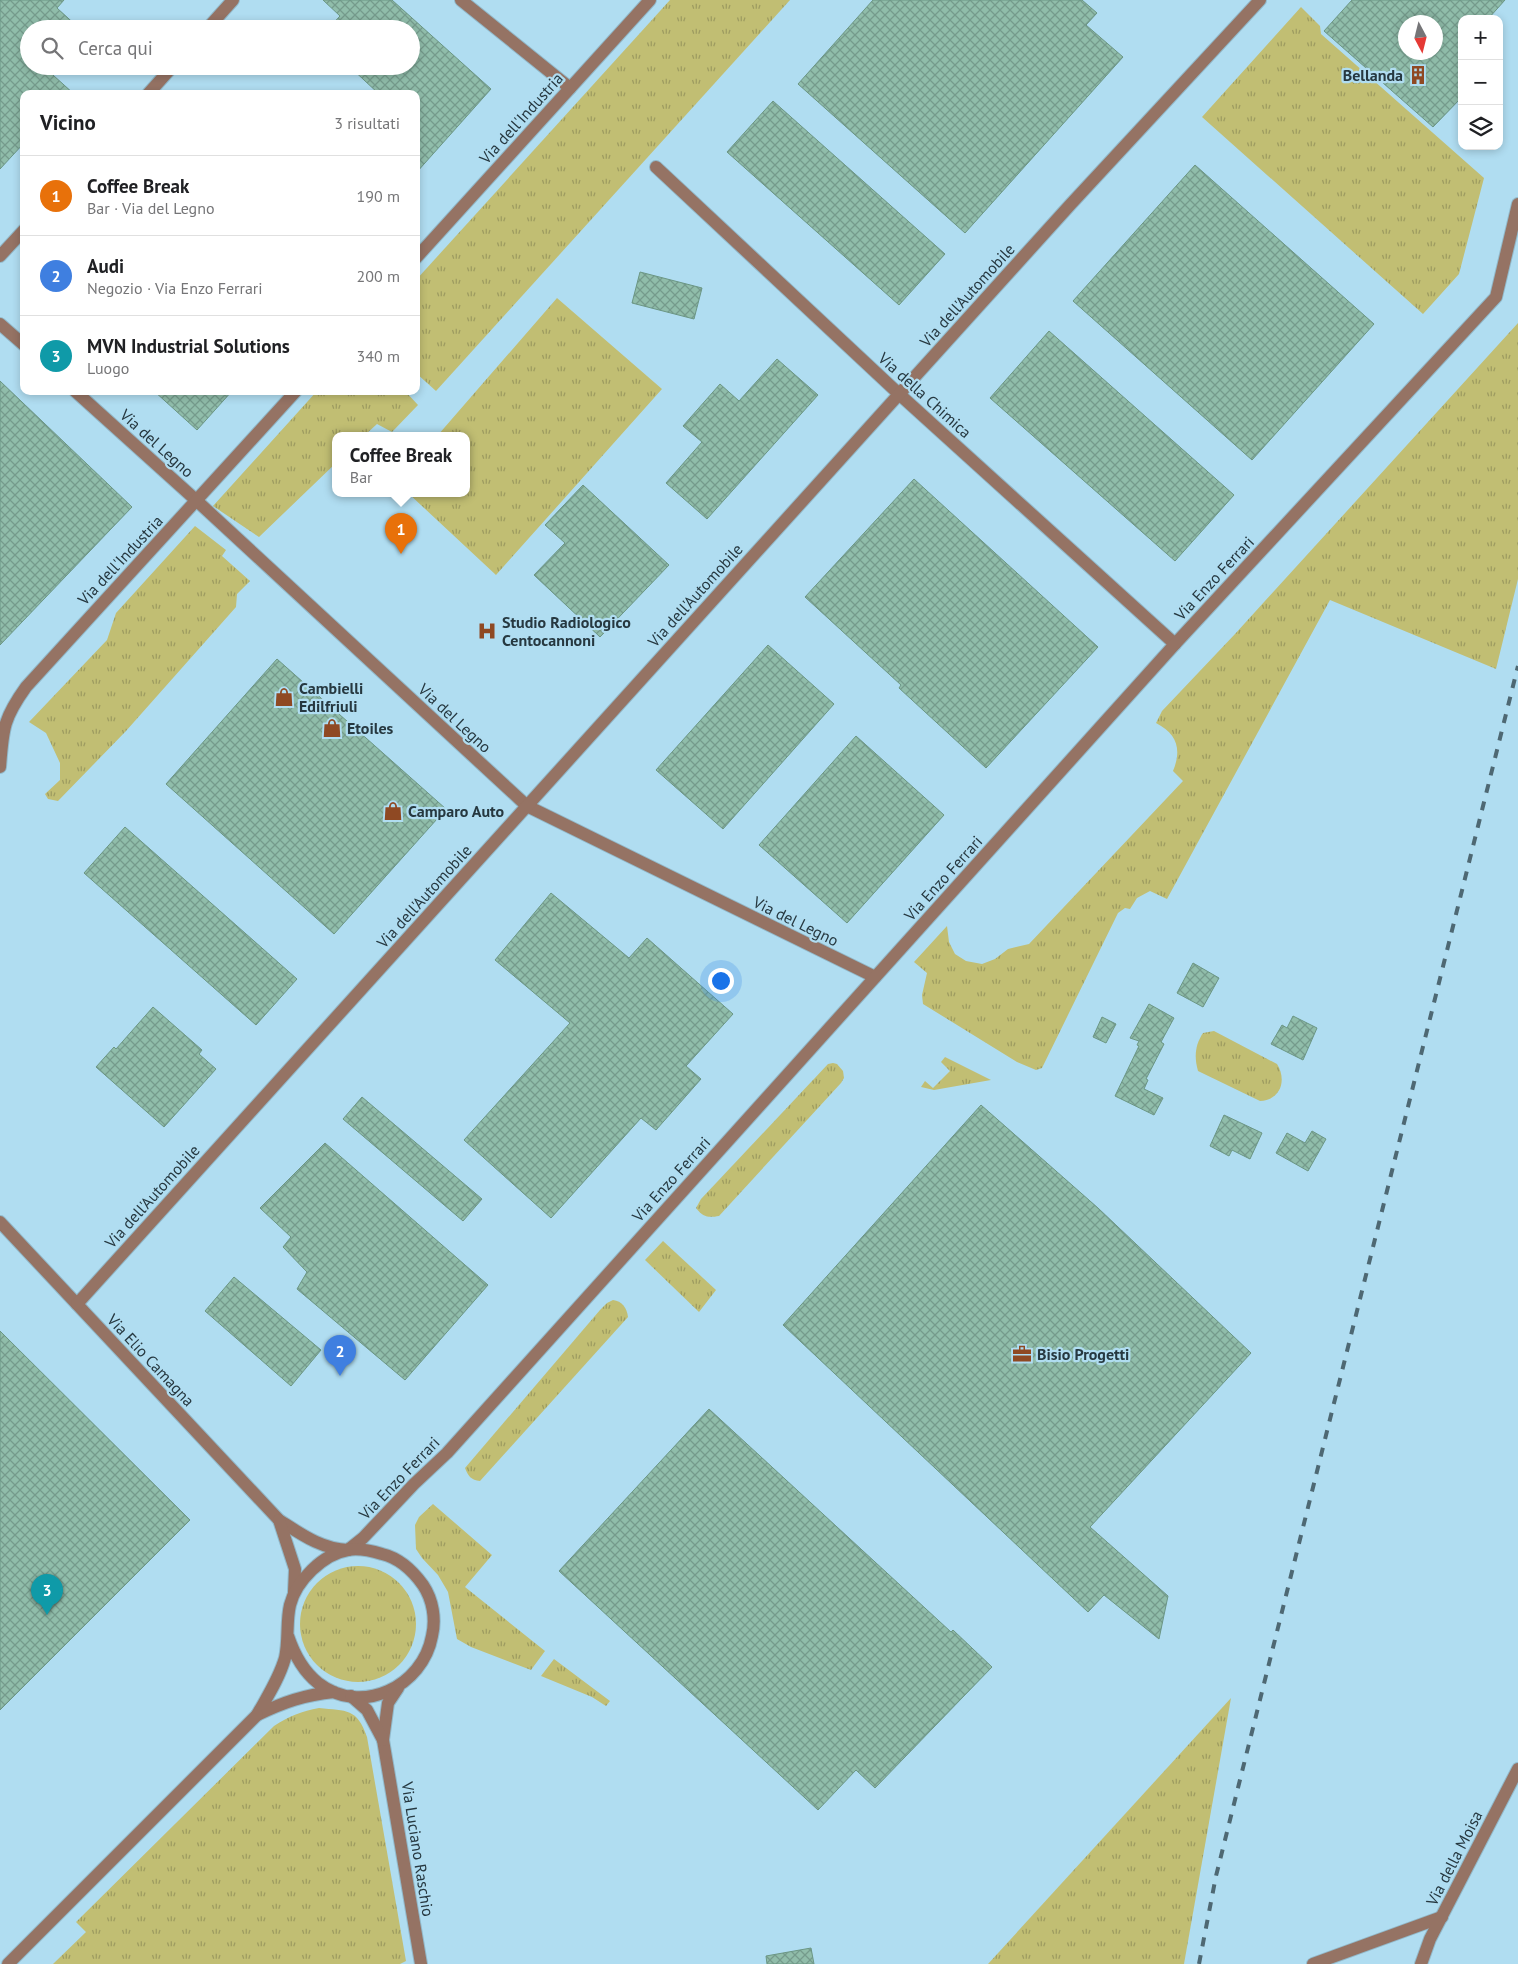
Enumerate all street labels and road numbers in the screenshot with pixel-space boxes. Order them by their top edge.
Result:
street label: Via dell'Industria [474,68,567,168]
street label: Via dell'Automobile [915,239,1019,352]
street label: Via della Chimica [874,347,976,442]
street label: Via del Legno [115,404,198,481]
street label: Via dell'Industria [73,511,167,610]
street label: Via Enzo Ferrari [1169,532,1258,625]
street label: Via dell'Automobile [643,539,747,652]
street label: Via del Legno [414,678,496,757]
street label: Via Enzo Ferrari [899,831,986,925]
street label: Via dell'Automobile [372,840,476,953]
street label: Via del Legno [749,891,842,950]
street label: Via Enzo Ferrari [627,1132,714,1226]
street label: Via dell'Automobile [100,1140,204,1253]
street label: Via Elio Camagna [102,1309,199,1410]
street label: Via Enzo Ferrari [354,1432,444,1524]
street label: Via Luciano Raschio [397,1779,439,1918]
street label: Via della Moisa [1421,1807,1487,1910]

